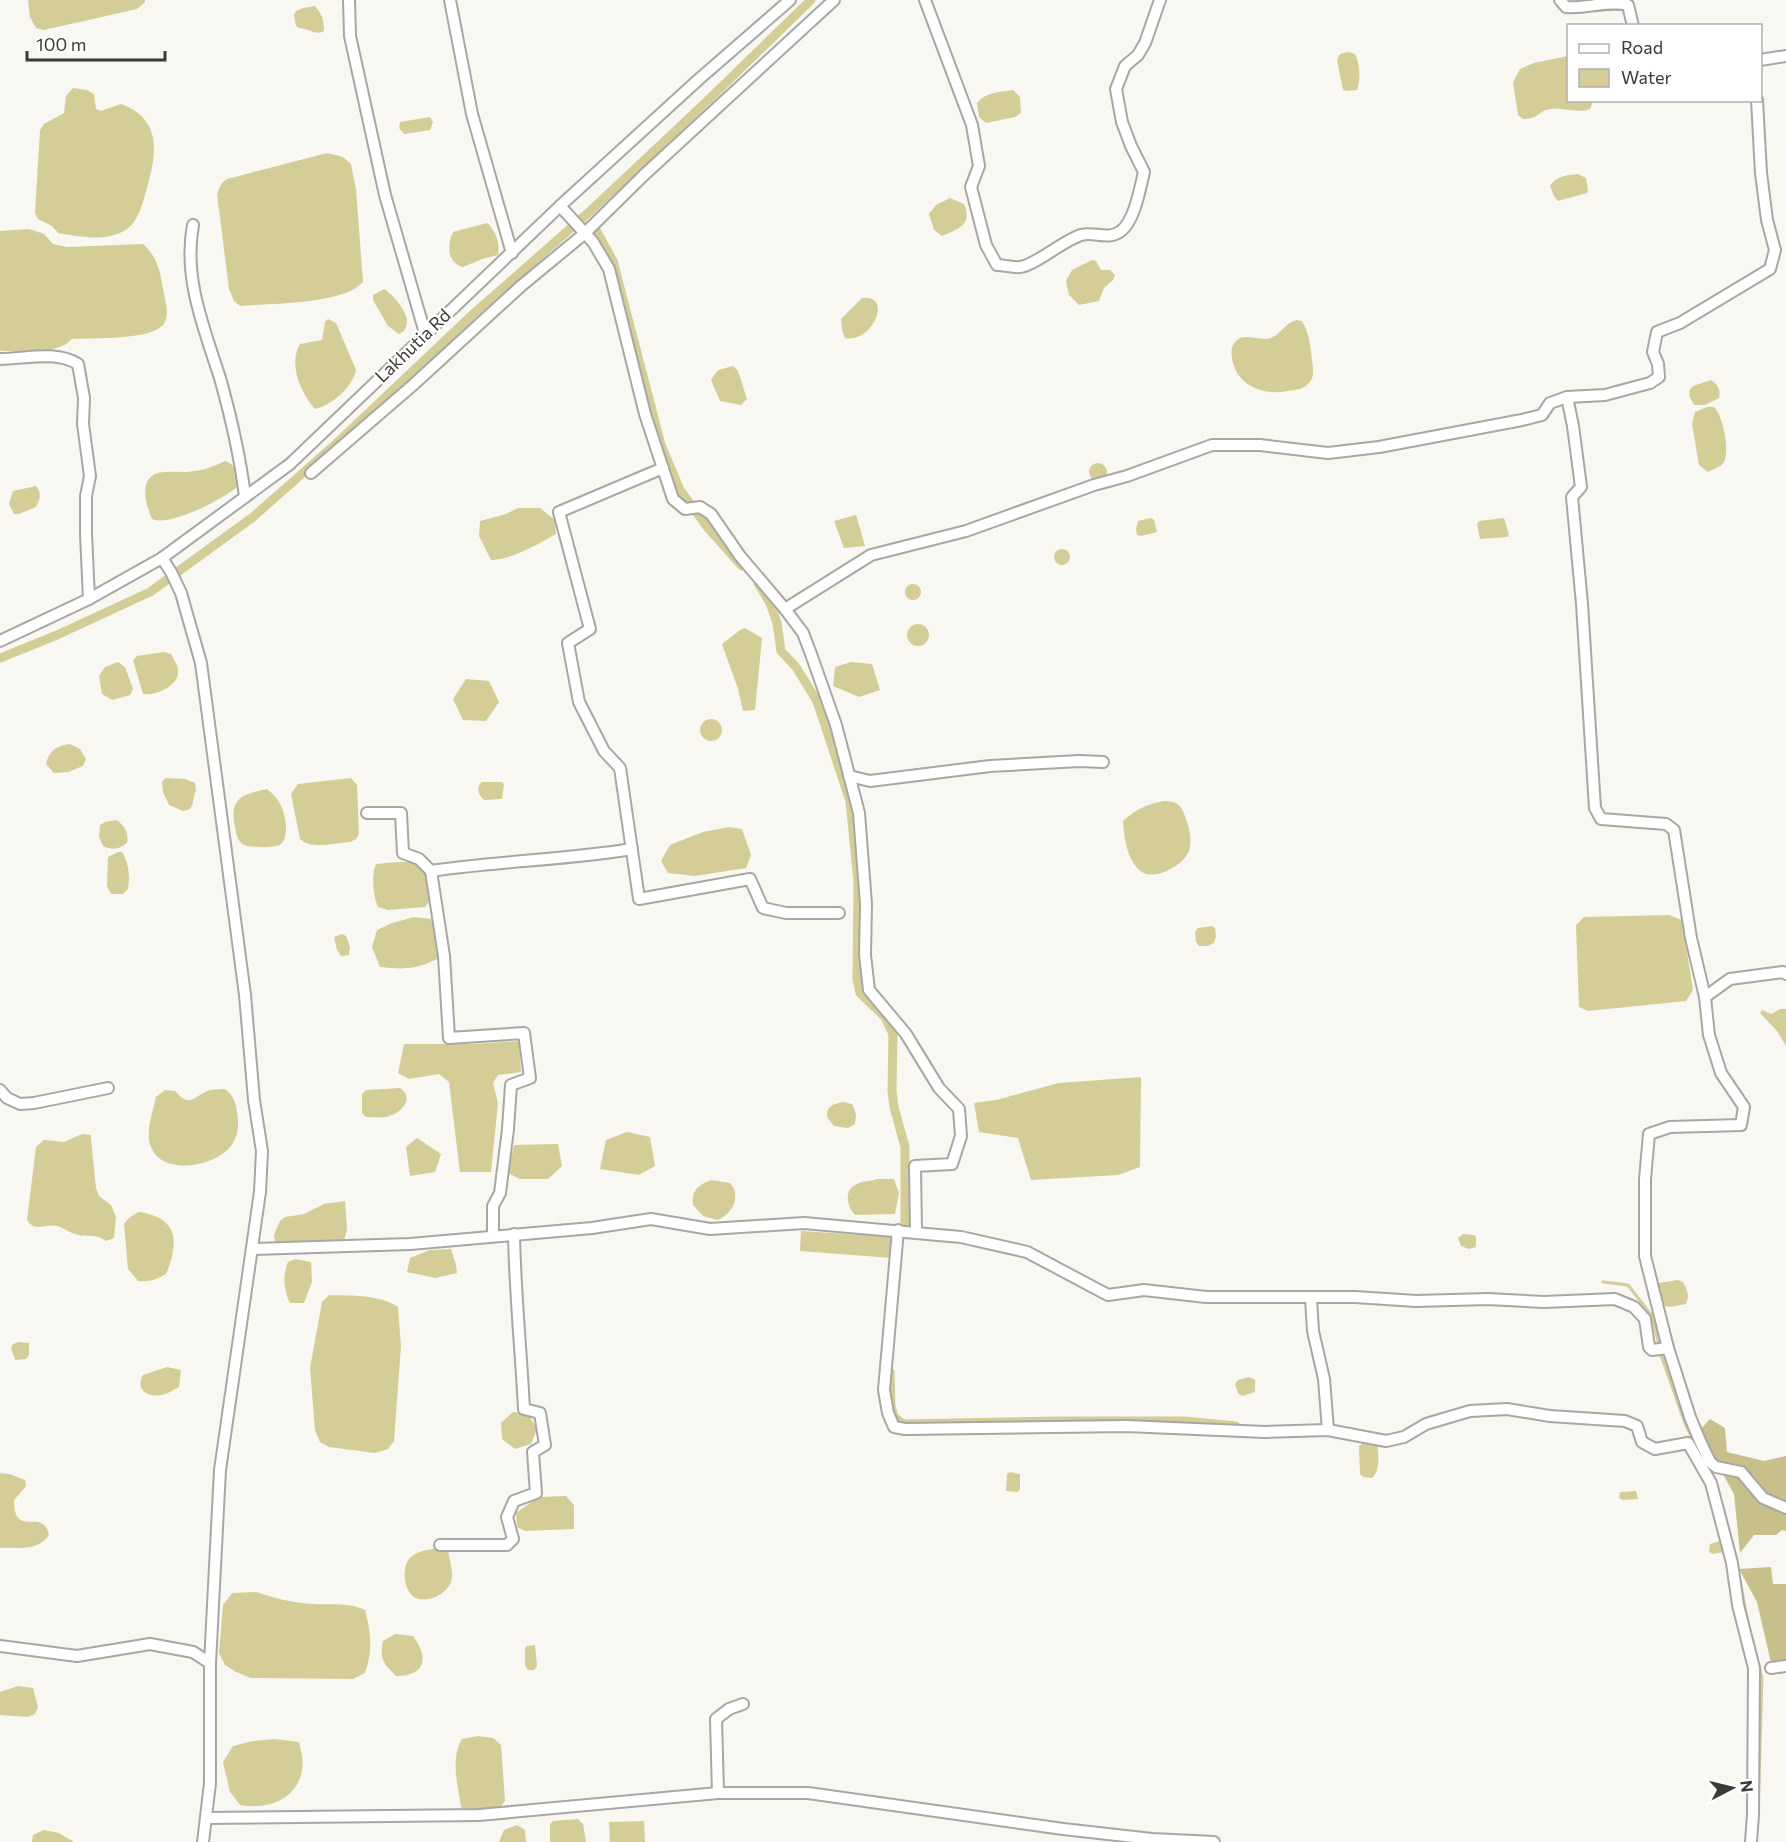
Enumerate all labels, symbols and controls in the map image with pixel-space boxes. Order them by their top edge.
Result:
scale bar [27,24,165,62]
legend [1567,24,1762,102]
text: 100 m [36,33,86,55]
text: Road [1621,36,1663,58]
text: Water [1621,66,1672,88]
street label: Lakhutia Rd [370,304,455,387]
north arrow [1702,1758,1762,1818]
text: N [1737,1779,1758,1793]

